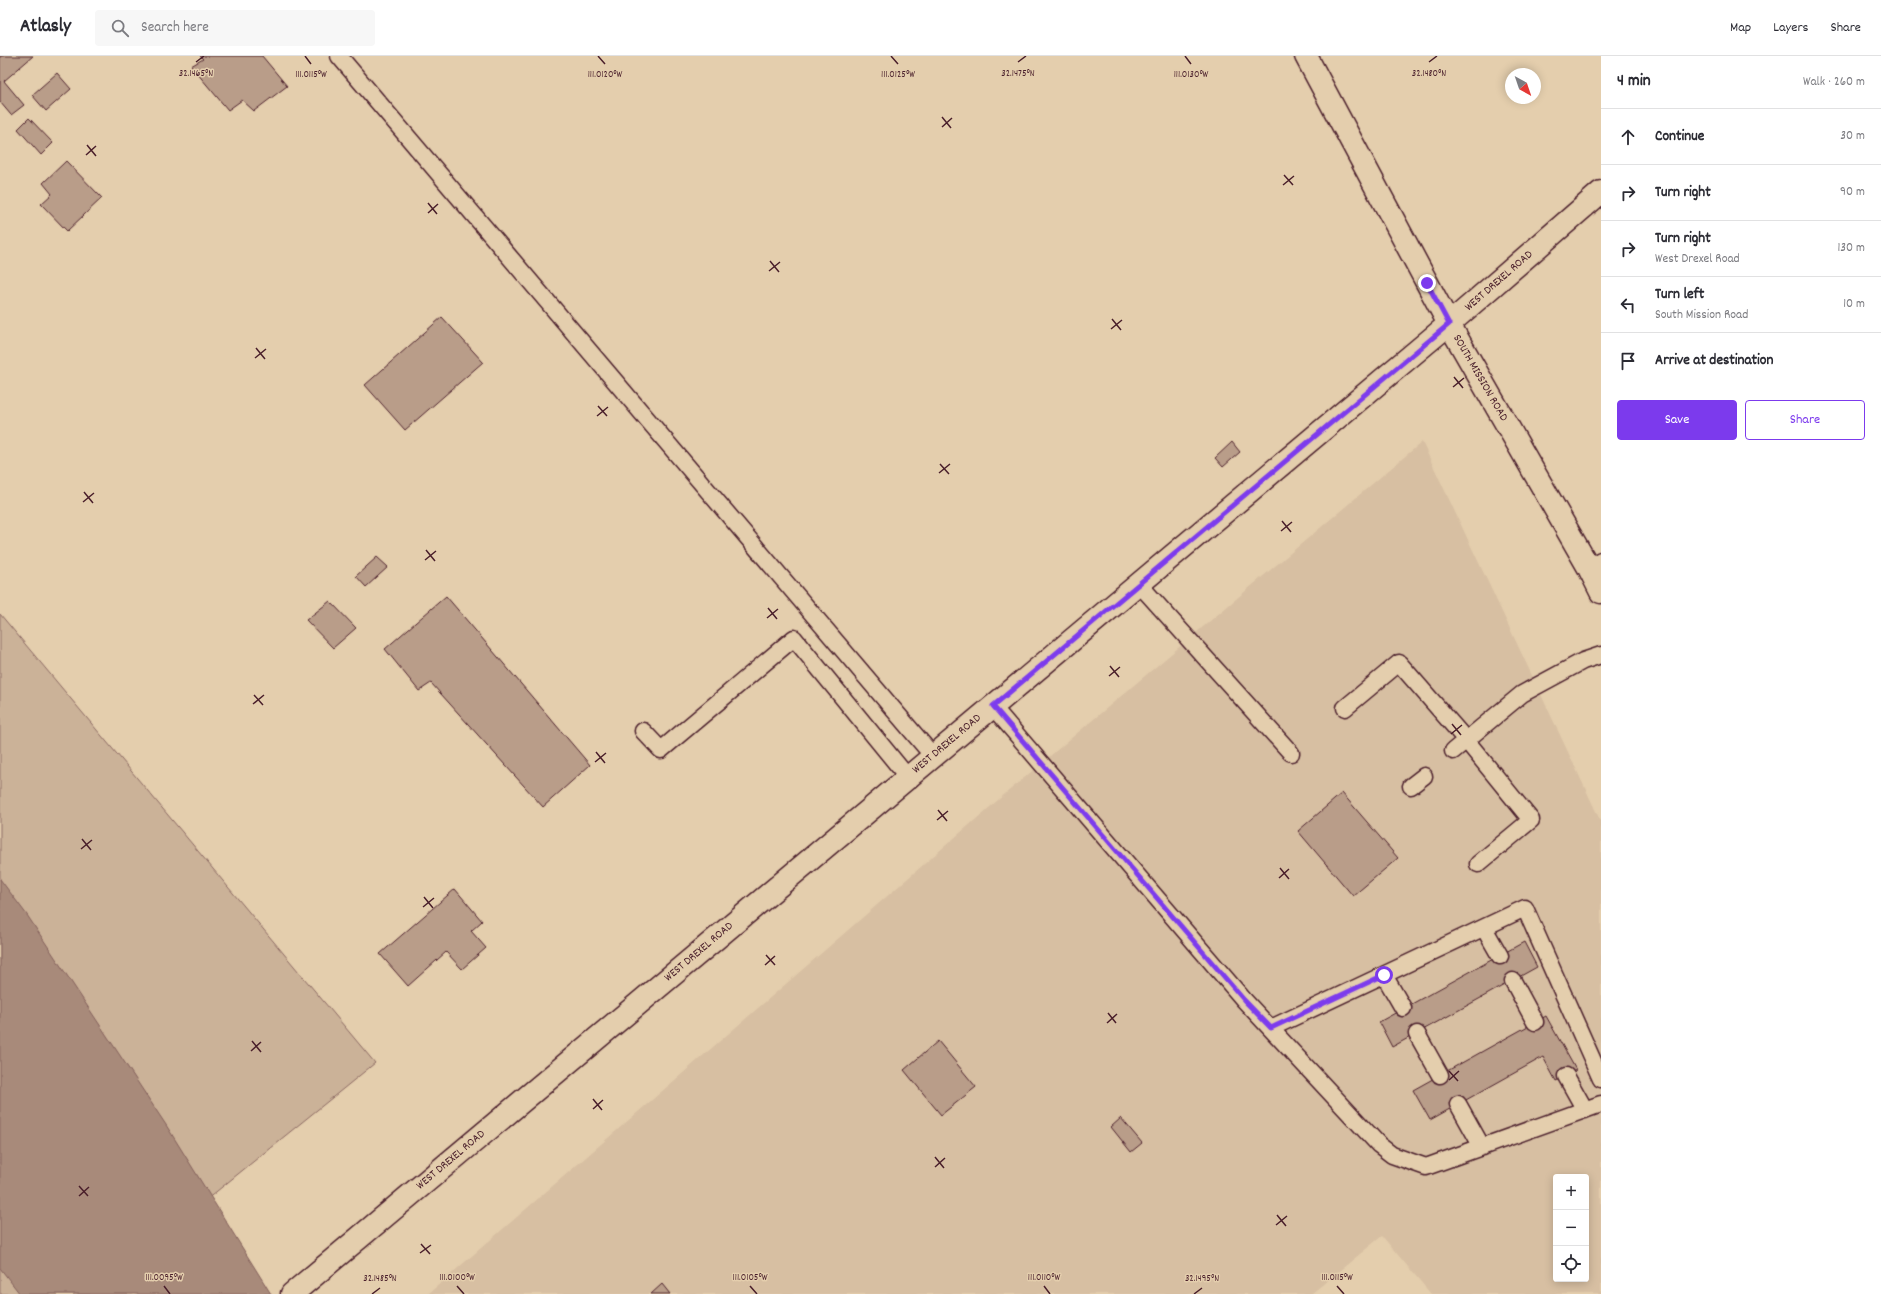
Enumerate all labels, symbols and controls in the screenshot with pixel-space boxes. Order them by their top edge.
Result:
search box [95,10,375,46]
text: Atlasly [20,14,71,41]
icon: search [109,17,131,39]
text: Search here [141,17,209,39]
text: Map [1730,18,1751,38]
text: Layers [1773,18,1808,38]
text: Share [1830,18,1861,38]
text: 32.1465°N [179,67,213,81]
text: 32.1475°N [1001,67,1035,81]
text: 32.1480°N [1412,67,1446,81]
text: 111.0115°W [295,68,327,82]
text: 111.0120°W [588,68,623,82]
text: 111.0125°W [881,68,915,82]
text: 111.0130°W [1174,68,1209,82]
north arrow [1505,68,1541,104]
text: 4 min [1617,70,1651,94]
text: Walk · 260 m [1803,73,1865,92]
icon: ahead [1617,126,1639,148]
text: Continue [1655,126,1704,148]
text: 30 m [1840,127,1865,146]
icon: right [1617,182,1639,204]
text: Turn right [1655,182,1711,204]
text: 90 m [1840,183,1865,202]
text: Turn right [1655,228,1711,250]
icon: right [1617,238,1639,260]
text: 130 m [1837,239,1865,258]
street label: WEST DREXEL ROAD [1461,247,1537,315]
text: West Drexel Road [1655,250,1740,269]
route end [1418,274,1436,292]
text: Turn left [1655,284,1704,306]
icon: left [1617,294,1639,316]
text: 10 m [1843,295,1865,314]
text: South Mission Road [1655,306,1748,325]
street label: SOUTH MISSION ROAD [1448,331,1512,425]
icon: arrive [1617,350,1639,372]
text: Arrive at destination [1655,350,1773,372]
button: Save [1617,400,1737,440]
button: Share [1745,400,1865,440]
street label: WEST DREXEL ROAD [909,710,985,778]
street label: WEST DREXEL ROAD [661,918,737,986]
route start [1375,966,1393,984]
street label: WEST DREXEL ROAD [413,1126,489,1194]
map controls [1553,1174,1589,1282]
button: + [1553,1174,1589,1210]
button: − [1553,1210,1589,1246]
button: locate [1553,1246,1589,1282]
text: 111.0095°W [145,1271,183,1285]
text: 111.0100°W [439,1271,475,1285]
text: 111.0105°W [733,1271,768,1285]
text: 111.0110°W [1028,1271,1060,1285]
text: 111.0115°W [1321,1271,1353,1285]
text: 32.1485°N [363,1272,397,1286]
text: 32.1495°N [1185,1272,1219,1286]

